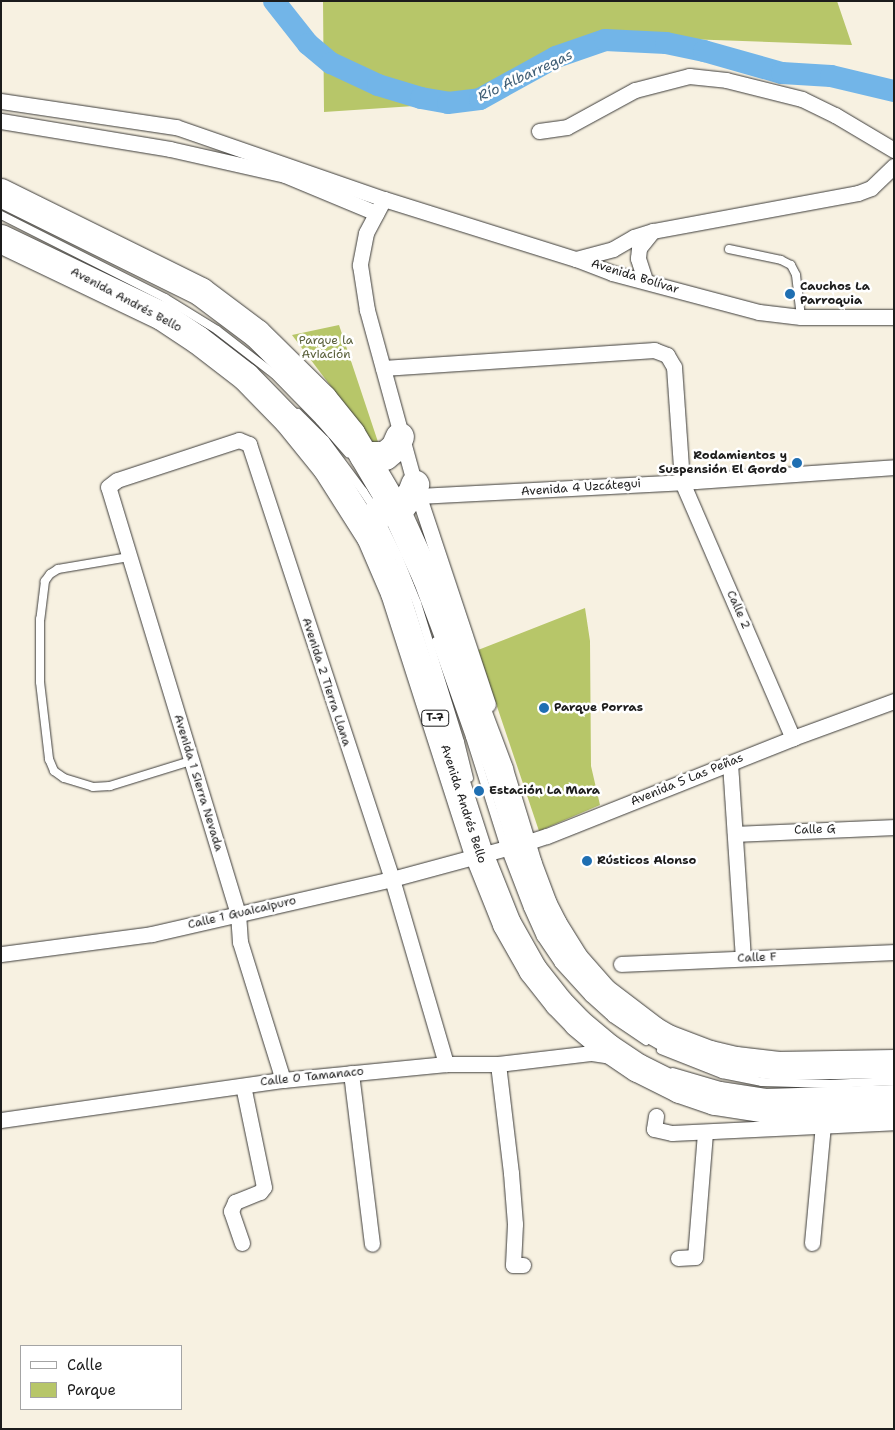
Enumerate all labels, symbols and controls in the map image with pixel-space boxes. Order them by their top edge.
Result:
water label: Río Albarregas [475,46,575,104]
street label: Avenida Bolívar [589,257,681,297]
street label: Avenida Andrés Bello [68,265,184,335]
place label: Cauchos La Parroquia [800,280,870,308]
marker: Cauchos La Parroquia [784,288,796,300]
park label: Parque la Aviación [299,334,353,362]
place label: Rodamientos y Suspensión El Gordo [659,449,787,477]
marker: Rodamientos y Suspensión El Gordo [791,457,803,469]
street label: Avenida 4 Uzcátegui [520,477,642,499]
street label: Calle 2 [723,588,753,632]
street label: Avenida 2 Tierra Llana [298,616,354,748]
place label: Parque Porras [554,701,643,715]
marker: Parque Porras [538,702,550,714]
road number: T-7 [420,710,450,726]
street label: Avenida 1 Sierra Nevada [170,713,226,853]
street label: Avenida Andrés Bello [437,743,489,865]
street label: Avenida 5 Las Peñas [629,751,745,809]
place label: Estación La Mara [489,784,600,798]
marker: Estación La Mara [473,785,485,797]
street label: Calle G [794,822,836,838]
place label: Rústicos Alonso [597,854,696,868]
marker: Rústicos Alonso [581,855,593,867]
street label: Calle 1 Guaicaipuro [186,894,298,932]
street label: Calle F [737,950,777,966]
street label: Calle 0 Tamanaco [260,1064,364,1090]
legend [20,1345,182,1410]
text: Calle [67,1355,103,1375]
text: Parque [67,1380,116,1400]

